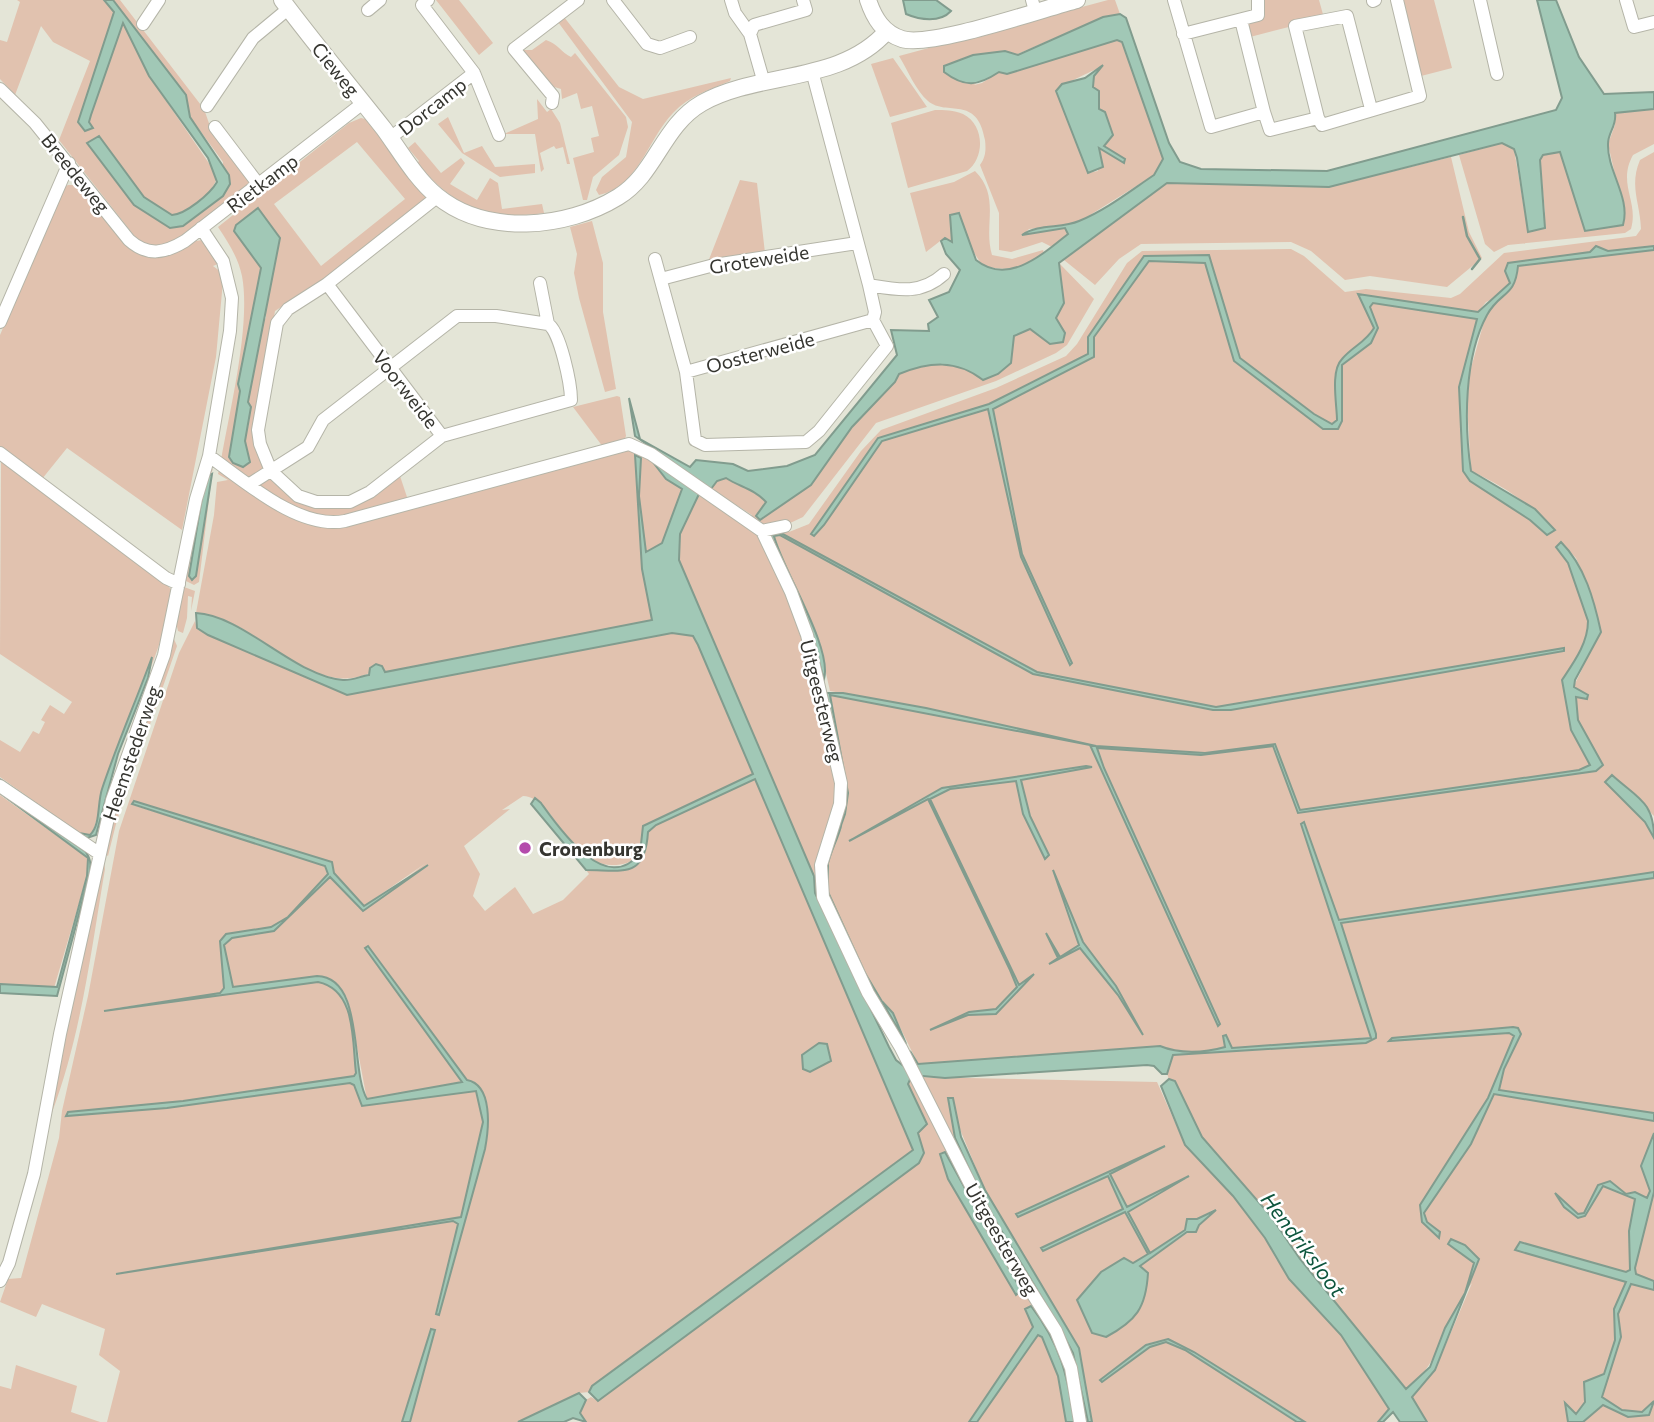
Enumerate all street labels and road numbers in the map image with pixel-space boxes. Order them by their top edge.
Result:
street label: Cieweg [307,37,365,101]
street label: Dorcamp [393,72,471,140]
street label: Breedeweg [37,129,115,217]
street label: Rietkamp [222,149,302,217]
street label: Groteweide [708,240,810,278]
street label: Oosterweide [703,326,817,378]
street label: Voorweide [368,345,444,433]
street label: Uitgeesterweg [796,637,848,765]
street label: Heemstederweg [97,683,165,823]
street label: Uitgeesterweg [961,1179,1043,1299]

